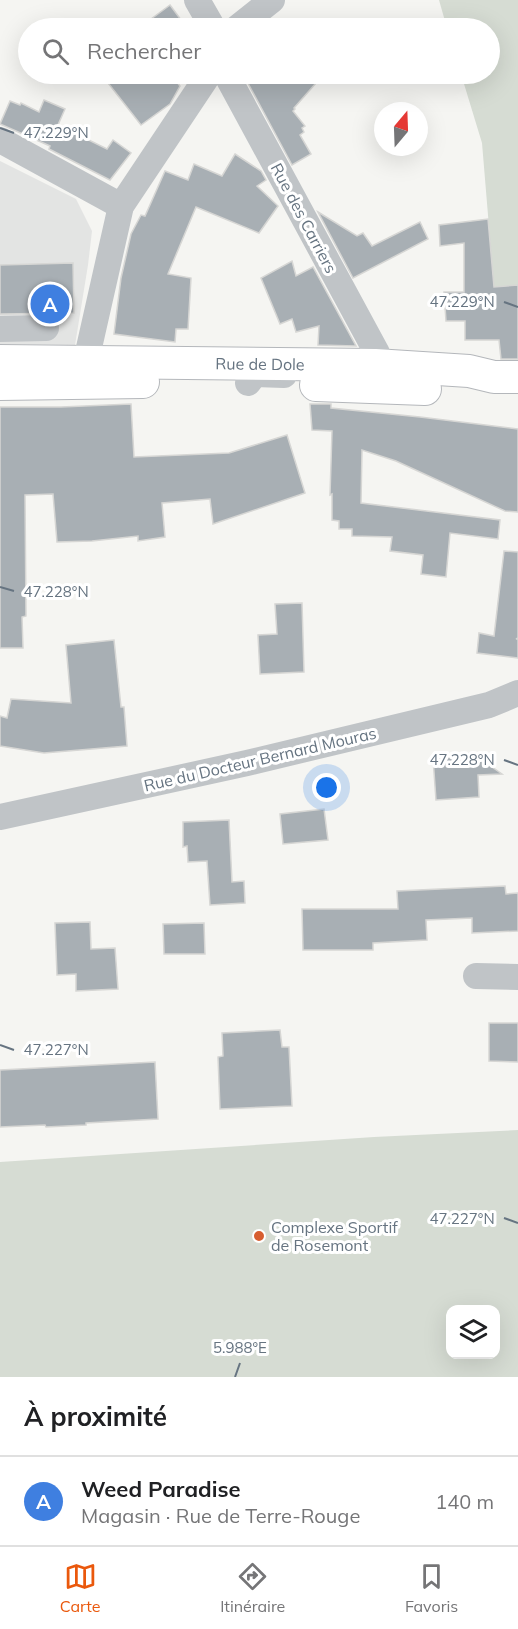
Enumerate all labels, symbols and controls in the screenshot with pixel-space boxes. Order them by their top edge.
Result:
search box [18,18,500,84]
icon: search [39,35,72,68]
text: Rechercher [87,37,201,65]
north arrow [374,102,428,156]
text: 47.229°N [23,123,89,142]
street label: Rue des Carriers [267,160,341,276]
pin: A [31,282,70,326]
text: 47.229°N [429,292,495,311]
street label: Rue de Dole [215,353,305,374]
text: 47.228°N [23,582,89,601]
street label: Rue du Docteur Bernard Mouras [142,722,378,795]
text: 47.228°N [429,750,495,769]
your location [312,773,341,802]
text: 47.227°N [23,1040,89,1059]
text: 47.227°N [429,1209,495,1228]
place label: Complexe Sportif de Rosemont [271,1217,398,1255]
marker: Complexe Sportif de Rosemont [252,1229,266,1243]
map controls [446,1305,500,1359]
button: layers [446,1305,500,1359]
text: 5.988°E [213,1338,267,1357]
text: À proximité [24,1400,167,1433]
text: Weed Paradise [81,1475,240,1503]
text: A [36,1489,51,1514]
text: 140 m [435,1489,494,1514]
text: Magasin · Rue de Terre-Rouge [81,1503,360,1528]
tab: Carte [60,1560,101,1616]
tab: Itinéraire [220,1560,285,1616]
tab: Favoris [405,1560,458,1616]

